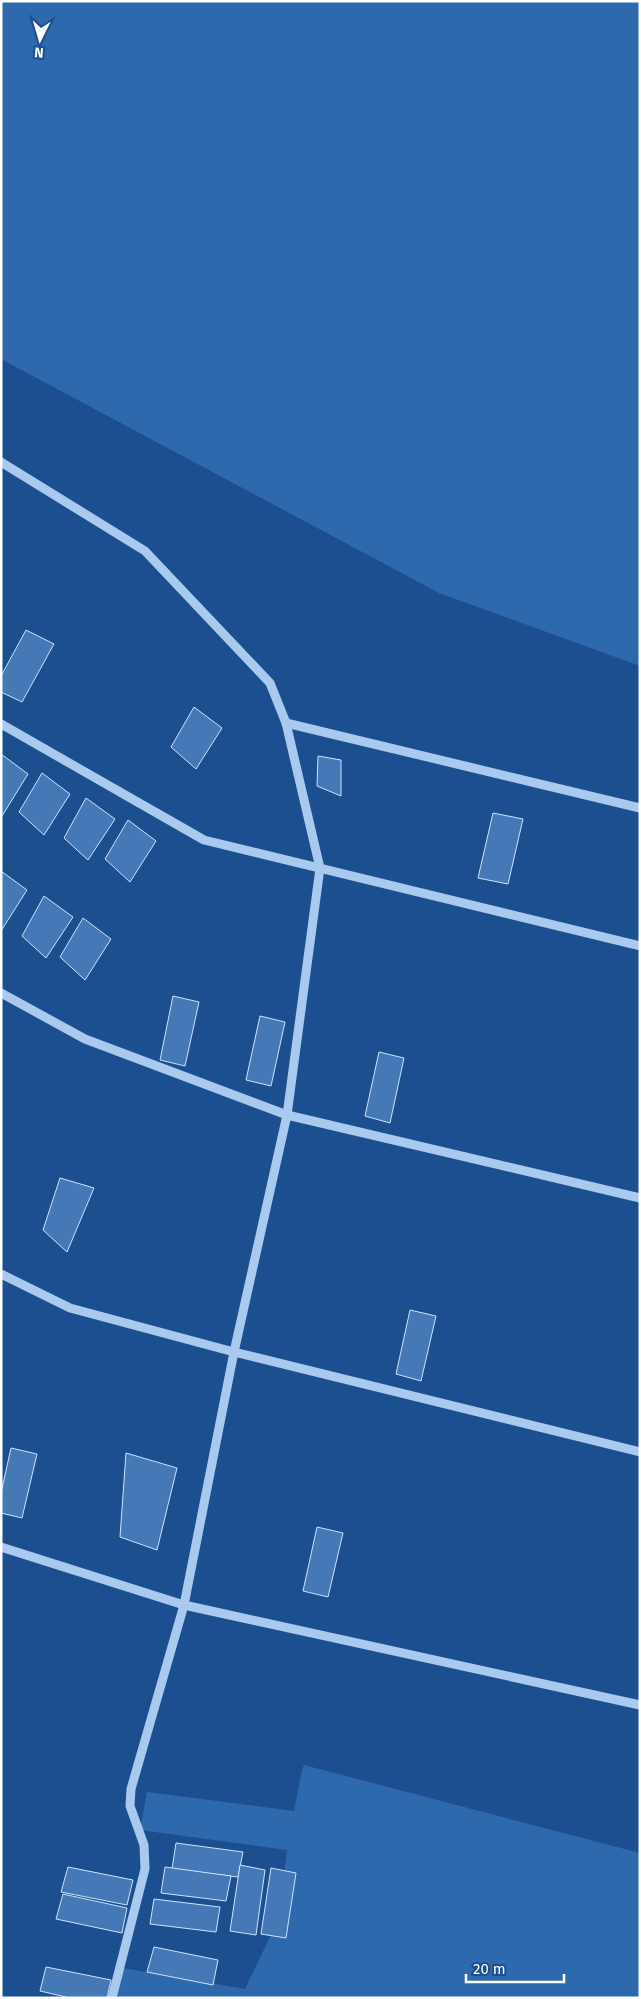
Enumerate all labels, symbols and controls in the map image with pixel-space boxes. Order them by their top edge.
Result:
north arrow [15,15,65,65]
text: N [34,44,44,61]
scale bar [466,1952,564,1984]
text: 20 m [473,1960,506,1978]

